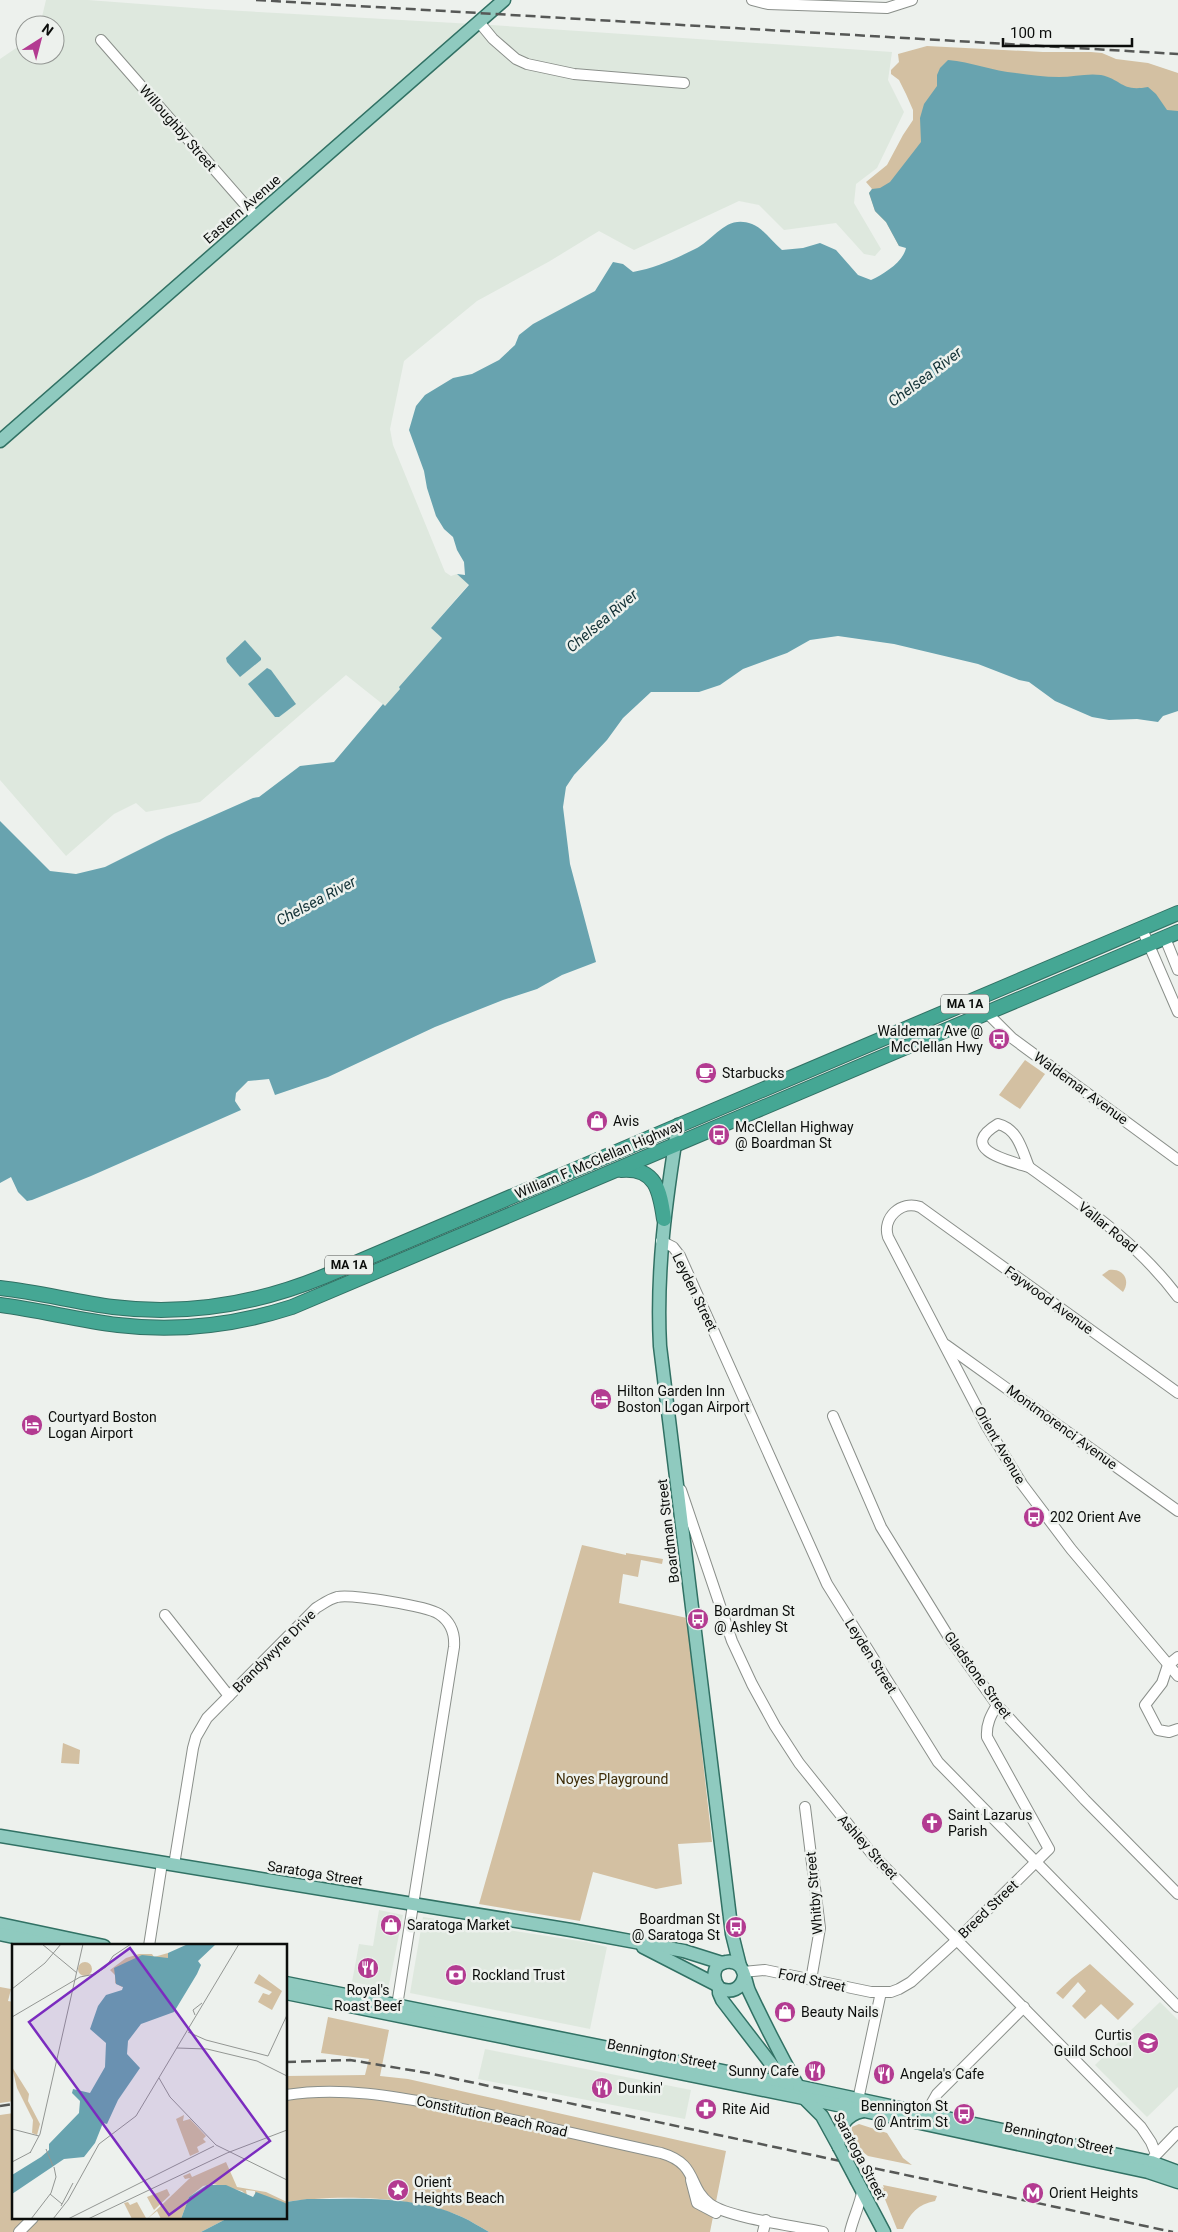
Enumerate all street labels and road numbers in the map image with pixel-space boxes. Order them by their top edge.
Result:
street label: Willoughby Street [136,82,220,175]
street label: Eastern Avenue [200,171,284,247]
road number: MA 1A [941,994,989,1014]
street label: Waldemar Avenue [1031,1048,1131,1128]
street label: William F. McClellan Highway [512,1116,686,1202]
street label: Vallar Road [1075,1198,1141,1256]
street label: Leyden Street [669,1250,721,1334]
road number: MA 1A [325,1256,373,1274]
street label: Faywood Avenue [1002,1263,1096,1337]
street label: Montmorenci Avenue [1004,1382,1120,1472]
street label: Orient Avenue [971,1403,1029,1487]
street label: Boardman Street [654,1478,682,1584]
street label: Brandywyne Drive [229,1606,319,1696]
street label: Leyden Street [842,1616,900,1697]
street label: Gladstone Street [941,1628,1015,1722]
street label: Ashley Street [835,1811,902,1883]
street label: Whitby Street [802,1851,826,1935]
street label: Saratoga Street [266,1858,364,1889]
street label: Breed Street [955,1876,1021,1941]
street label: Ford Street [777,1965,848,1995]
street label: Bennington Street [606,2036,718,2073]
street label: Constitution Beach Road [415,2092,569,2140]
street label: Saratoga Street [830,2110,890,2203]
street label: Bennington Street [1003,2119,1115,2157]

